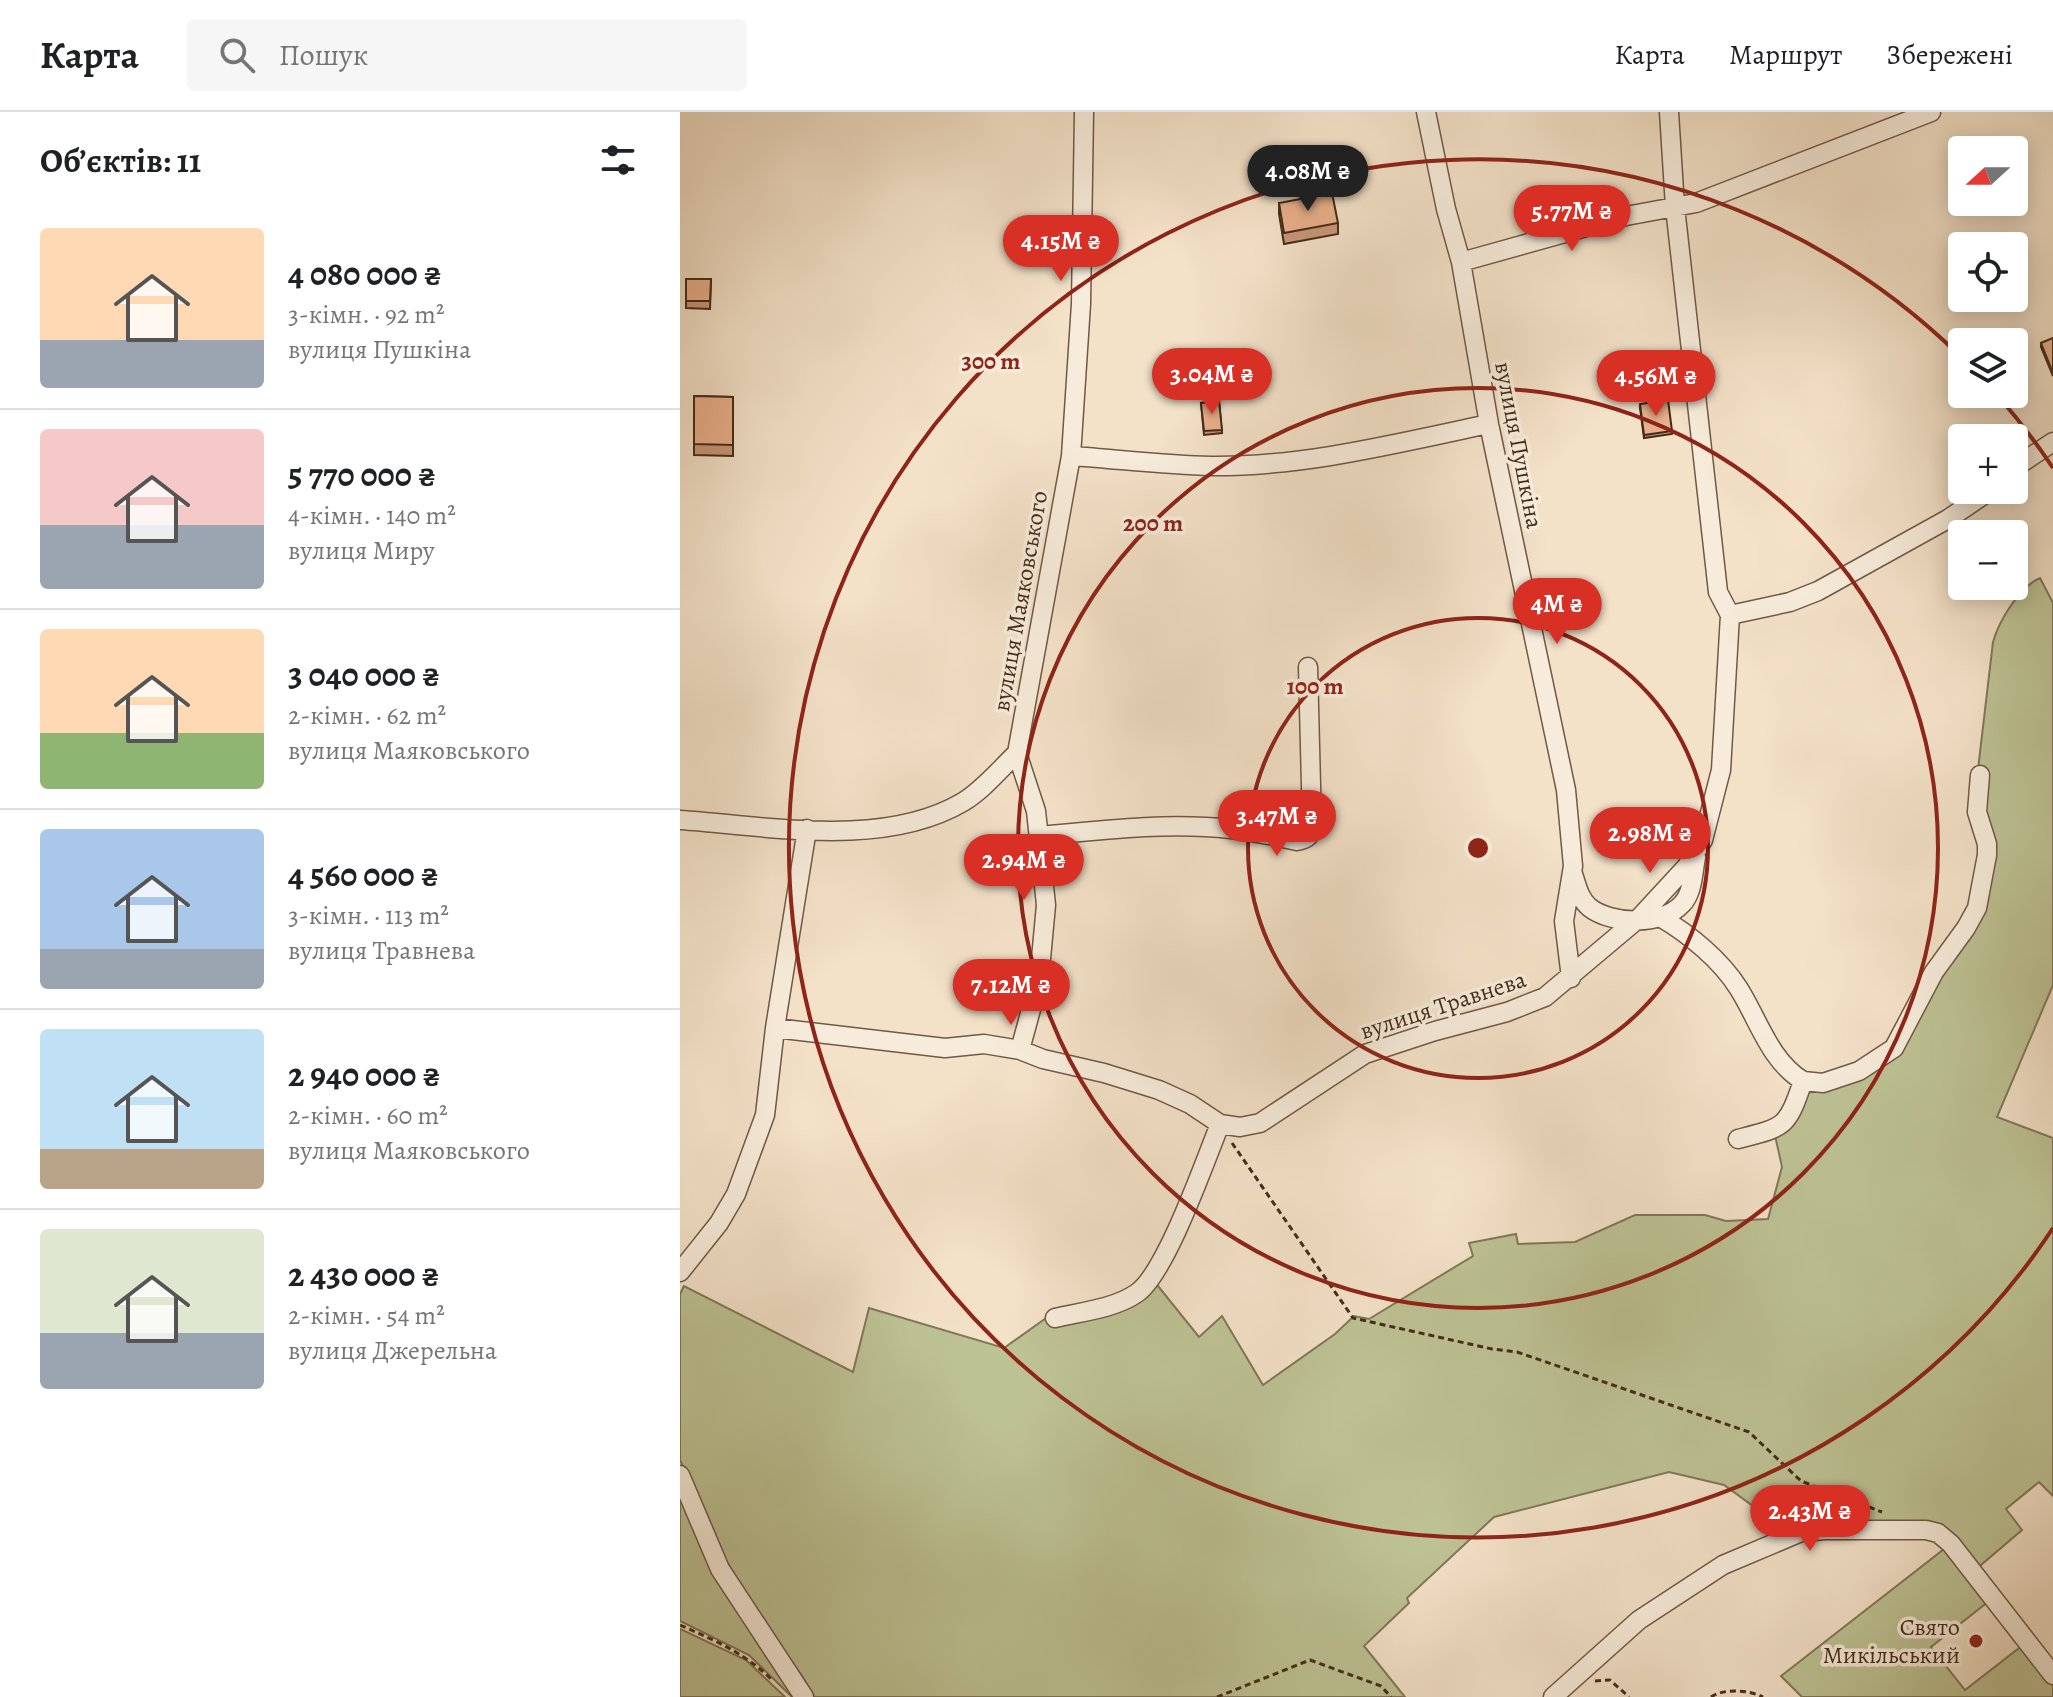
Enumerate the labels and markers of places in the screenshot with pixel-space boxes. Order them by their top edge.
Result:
pin: 4.08M ₴ [1234,145,1382,213]
pin: 5.77M ₴ [1498,185,1646,253]
pin: 4.15M ₴ [987,215,1135,283]
pin: 3.04M ₴ [1138,348,1286,416]
pin: 4.56M ₴ [1582,350,1730,418]
pin: 4M ₴ [1510,578,1604,646]
pin: 3.47M ₴ [1203,790,1351,858]
pin: 2.98M ₴ [1576,807,1724,875]
pin: 2.94M ₴ [950,834,1098,902]
centre of rings [1464,834,1492,862]
pin: 7.12M ₴ [937,959,1085,1027]
pin: 2.43M ₴ [1736,1485,1884,1553]
place label: Свято Микільський [1823,1611,1960,1671]
marker: Свято Микільський [1967,1632,1985,1650]

